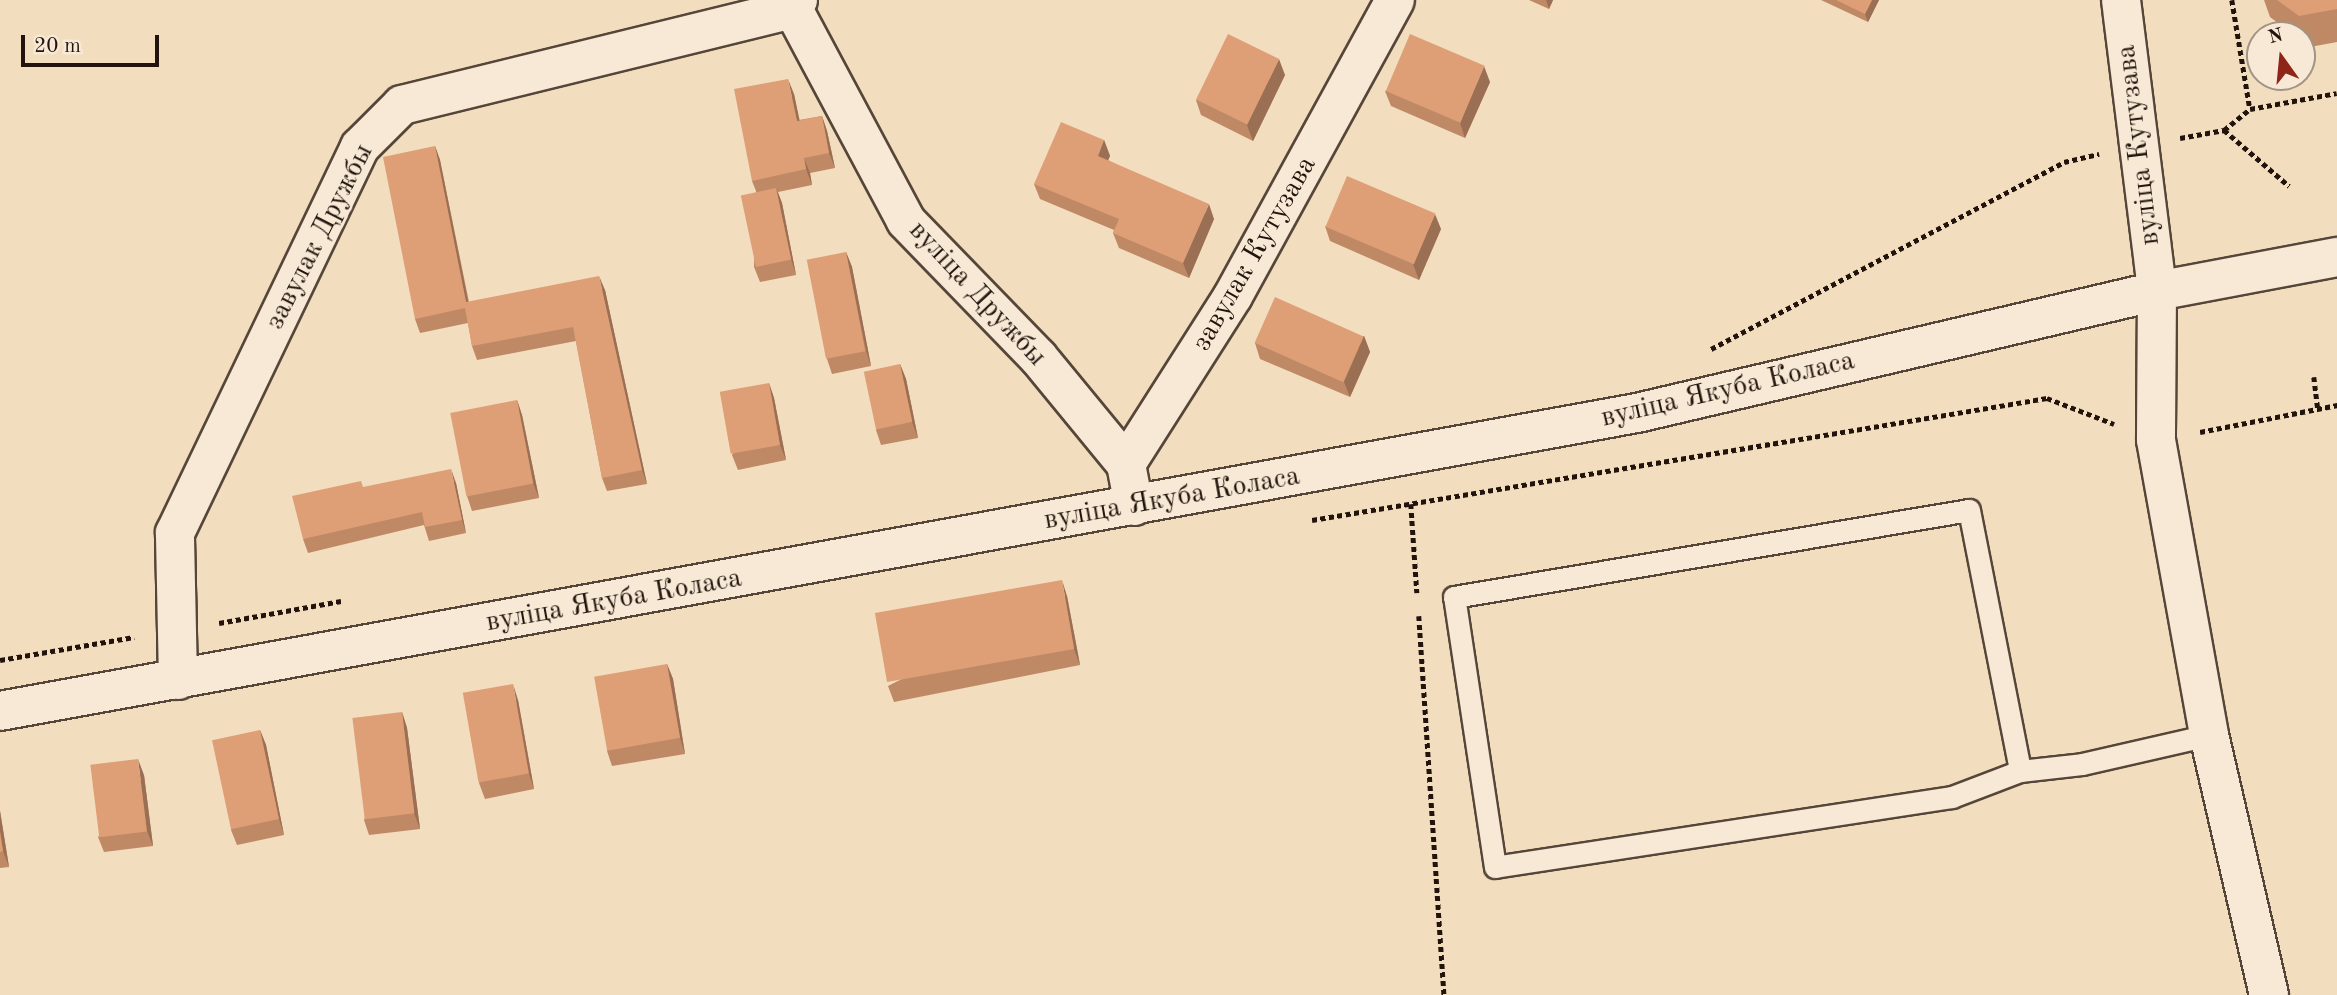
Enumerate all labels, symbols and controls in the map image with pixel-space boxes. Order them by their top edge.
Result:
scale bar [24,21,163,65]
north arrow [2246,21,2316,91]
text: N [2266,26,2285,48]
text: 20 m [34,36,81,57]
street label: вуліца Кутузава [2110,43,2168,247]
street label: завулак Дружбы [259,139,381,335]
street label: завулак Кутузава [1186,151,1324,357]
street label: вуліца Дружбы [901,214,1053,374]
street label: вуліца Якуба Коласа [1598,344,1858,436]
street label: вуліца Якуба Коласа [1041,460,1303,538]
street label: вуліца Якуба Коласа [483,562,745,640]

